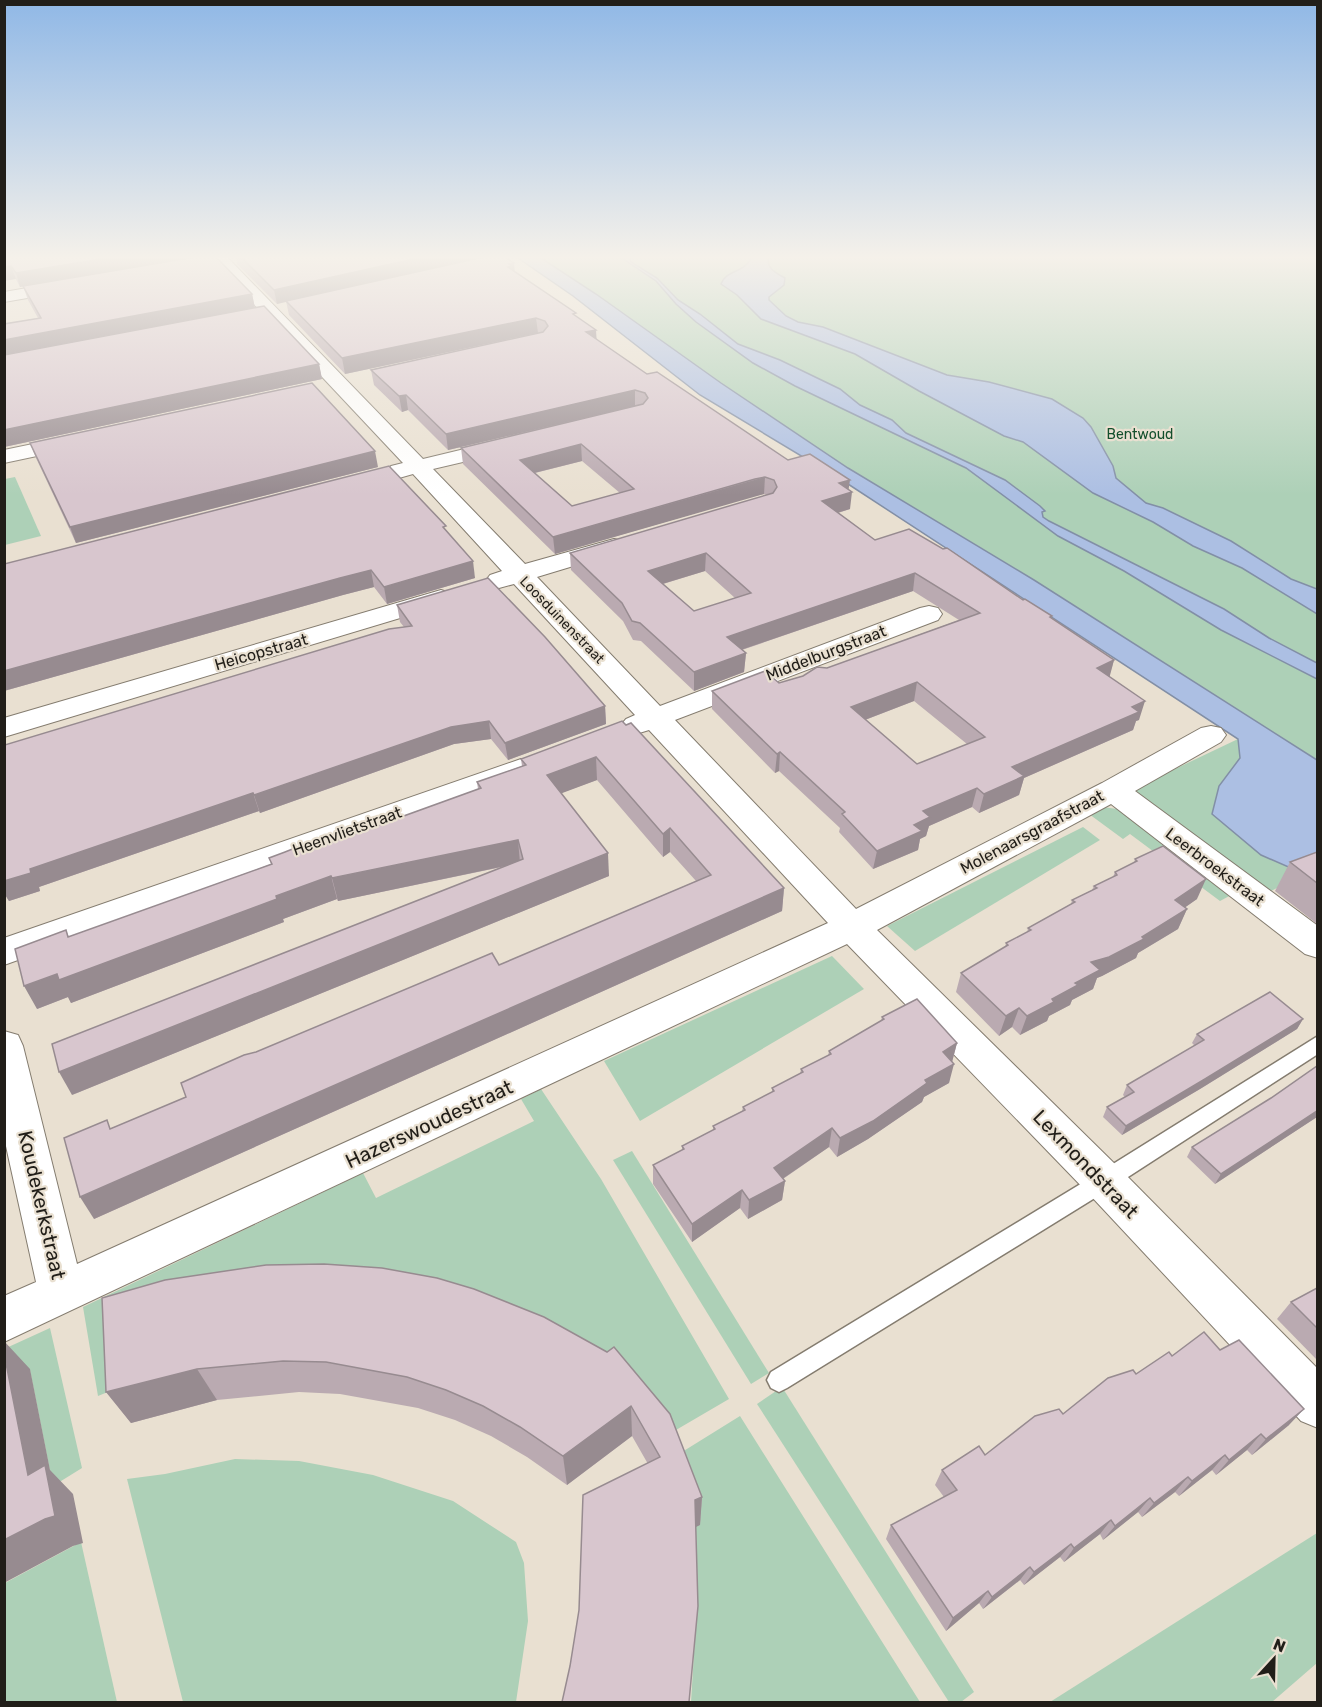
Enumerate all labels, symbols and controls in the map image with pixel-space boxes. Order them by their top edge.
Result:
park label: Bentwoud [1107,426,1173,443]
street label: Loosduinenstraat [516,573,608,667]
street label: Middelburgstraat [763,621,889,685]
street label: Heicopstraat [212,630,310,674]
street label: Molenaarsgraafstraat [957,786,1107,878]
street label: Heenvlietstraat [290,802,404,860]
street label: Leerbroekstraat [1162,824,1268,910]
street label: Hazerswoudestraat [342,1075,517,1173]
street label: Lexmondstraat [1028,1105,1144,1223]
street label: Koudekerkstraat [13,1128,71,1282]
north arrow [1244,1629,1304,1689]
text: N [1271,1635,1288,1657]

